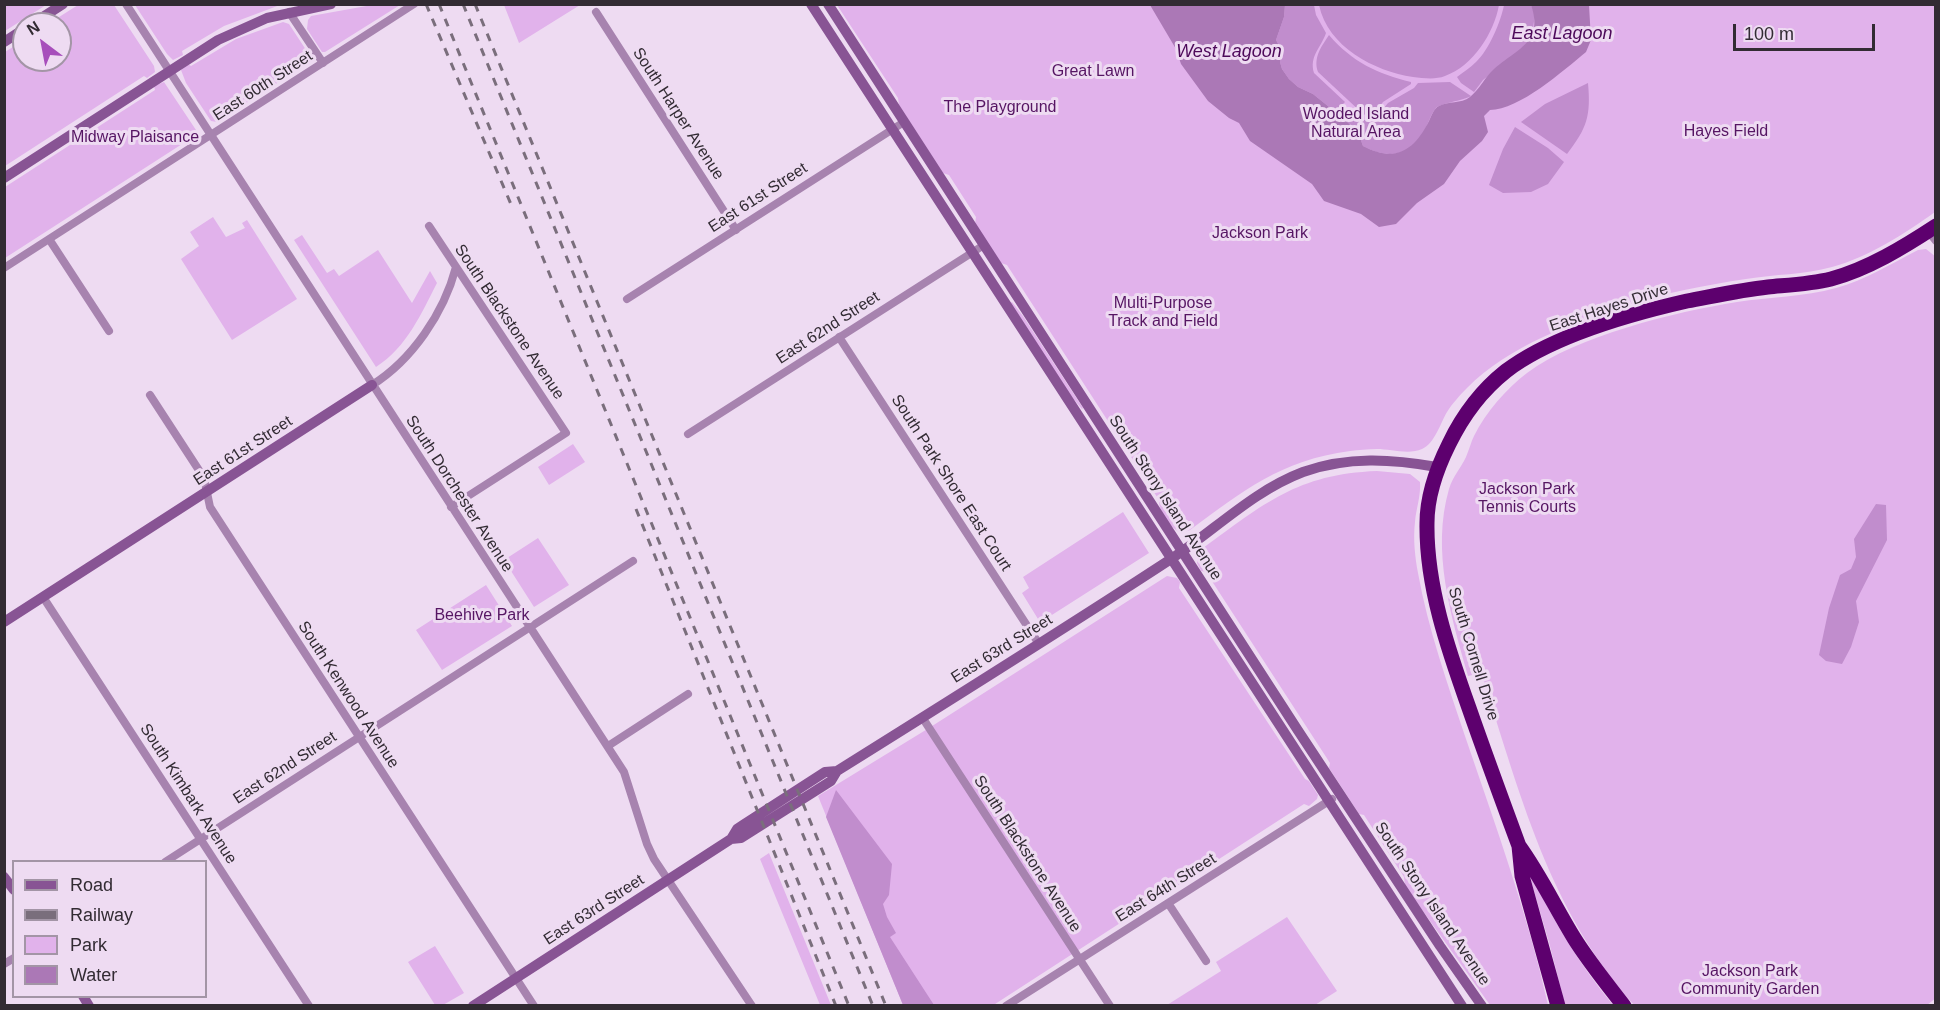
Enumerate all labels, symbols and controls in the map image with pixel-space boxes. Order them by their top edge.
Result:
north arrow [12,12,72,72]
scale bar [1736,12,1878,50]
text: N [24,18,43,38]
water label: East Lagoon [1511,23,1613,45]
text: 100 m [1744,24,1794,44]
water label: West Lagoon [1176,41,1282,63]
street label: South Harper Avenue [628,44,728,184]
street label: East 60th Street [210,47,316,125]
park label: Great Lawn [1052,62,1134,82]
park label: The Playground [944,98,1056,118]
park label: Wooded Island Natural Area [1303,105,1409,143]
park label: Hayes Field [1684,122,1768,142]
park label: Midway Plaisance [71,128,199,148]
street label: East 61st Street [705,159,811,237]
park label: Jackson Park [1212,224,1308,244]
street label: South Blackstone Avenue [450,241,568,403]
street label: East Hayes Drive [1547,280,1671,336]
street label: East 62nd Street [773,287,883,369]
park label: Multi-Purpose Track and Field [1108,294,1218,332]
street label: South Park Shore East Court [887,391,1015,575]
street label: East 61st Street [190,412,296,490]
street label: South Dorchester Avenue [401,412,517,576]
street label: South Stony Island Avenue [1104,412,1226,584]
park label: Jackson Park Tennis Courts [1478,480,1576,518]
street label: South Cornell Drive [1444,585,1502,723]
park label: Beehive Park [434,606,530,626]
street label: East 63rd Street [948,610,1056,688]
street label: South Kenwood Avenue [293,618,403,772]
street label: South Kimbark Avenue [135,720,241,868]
street label: East 62nd Street [230,727,340,809]
street label: South Blackstone Avenue [969,772,1085,936]
street label: South Stony Island Avenue [1370,819,1494,989]
street label: East 64th Street [1112,849,1220,927]
legend [12,860,207,998]
street label: East 63rd Street [540,870,648,950]
text: Road [70,875,113,895]
text: Railway [70,905,133,925]
text: Park [70,935,107,955]
park label: Jackson Park Community Garden [1681,962,1819,1000]
text: Water [70,965,117,985]

